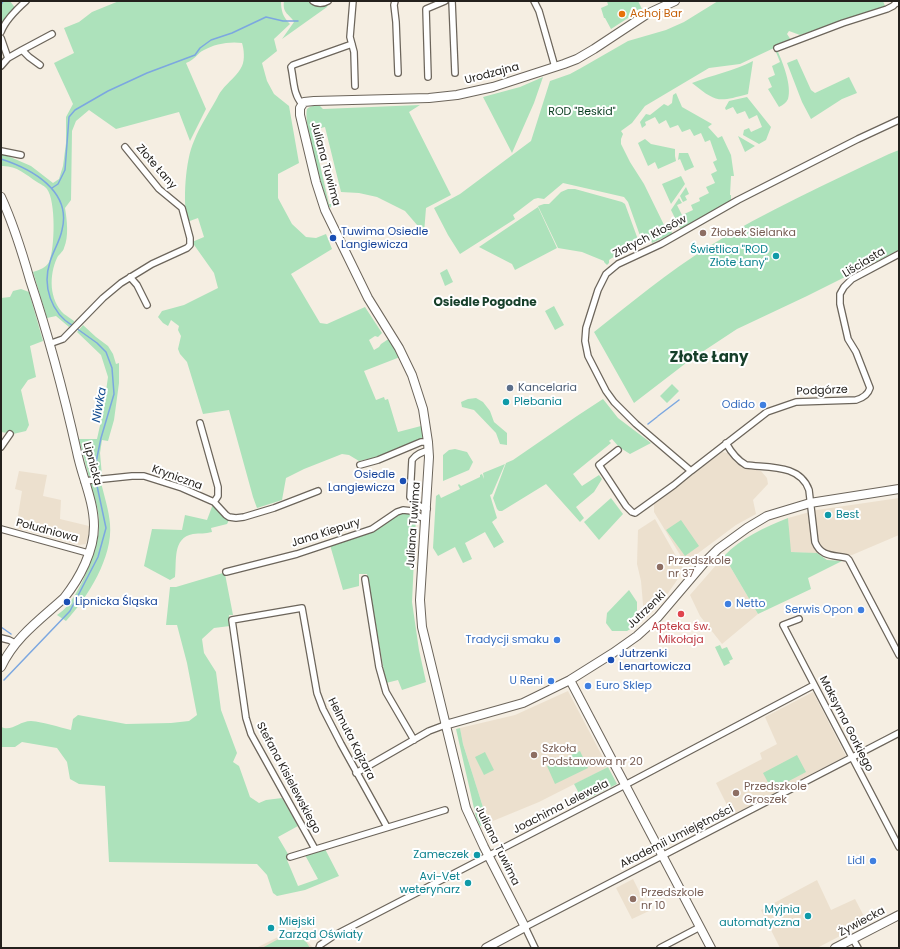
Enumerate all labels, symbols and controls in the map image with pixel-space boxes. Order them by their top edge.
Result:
place label: Achoj Bar [630,7,682,21]
marker: Achoj Bar [617,9,627,19]
street label: Urodzajna [463,60,521,88]
park label: ROD "Beskid" [548,105,616,119]
street label: Juliana Tuwima [307,120,343,208]
street label: Złote Łany [133,142,179,192]
street label: Złotych Kłosów [611,213,689,261]
place label: Tuwima Osiedle Langiewicza [341,225,428,251]
place label: Żłobek Sielanka [711,226,796,240]
marker: Żłobek Sielanka [698,228,708,238]
marker: Tuwima Osiedle Langiewicza [328,233,338,243]
place label: Świetlica "ROD Złote Łany" [690,243,768,269]
street label: Liściasta [840,245,888,281]
marker: Świetlica "ROD Złote Łany" [771,251,781,261]
district label: Osiedle Pogodne [433,296,537,310]
district label: Złote Łany [670,349,748,367]
place label: Kancelaria [518,381,577,395]
marker: Kancelaria [505,383,515,393]
street label: Podgórze [796,384,848,398]
water label: Niwka [90,386,110,424]
place label: Plebania [514,395,562,409]
marker: Plebania [501,397,511,407]
place label: Odido [722,398,755,412]
marker: Odido [758,400,768,410]
street label: Lipnicka [80,441,104,487]
street label: Kryniczna [150,463,204,493]
place label: Osiedle Langiewicza [328,468,395,494]
marker: Osiedle Langiewicza [398,476,408,486]
street label: Juliana Tuwima [404,481,424,569]
place label: Best [836,508,859,522]
marker: Best [823,510,833,520]
street label: Południowa [14,516,80,546]
street label: Jana Kiepury [290,516,362,550]
place label: Przedszkole nr 37 [668,554,731,580]
marker: Przedszkole nr 37 [655,562,665,572]
street label: Jutrzenki [625,589,669,631]
place label: Lipnicka Śląska [75,595,158,609]
marker: Lipnicka Śląska [62,597,72,607]
place label: Netto [736,597,766,611]
marker: Netto [723,599,733,609]
place label: Serwis Opon [785,603,853,617]
marker: Serwis Opon [856,605,866,615]
marker: Apteka św. Mikołaja [676,609,686,619]
place label: Apteka św. Mikołaja [652,620,710,646]
place label: Tradycji smaku [466,633,549,647]
marker: Tradycji smaku [552,635,562,645]
place label: Jutrzenki Lenartowicza [619,647,691,673]
marker: Jutrzenki Lenartowicza [606,655,616,665]
place label: U Reni [509,674,543,688]
street label: Maksyma Gorkiego [816,674,876,774]
marker: U Reni [546,676,556,686]
place label: Euro Sklep [596,679,652,693]
marker: Euro Sklep [583,681,593,691]
street label: Helmuta Kajzara [325,696,377,782]
street label: Stefana Kisielewskiego [253,720,323,836]
place label: Szkoła Podstawowa nr 20 [542,742,643,768]
marker: Szkoła Podstawowa nr 20 [529,750,539,760]
street label: Joachima Lelewela [511,777,611,837]
place label: Przedszkole Groszek [744,780,807,806]
marker: Przedszkole Groszek [731,788,741,798]
street label: Akademii Umiejętności [618,803,736,871]
street label: Juliana Tuwima [472,804,522,888]
place label: Zameczek [413,848,469,862]
marker: Zameczek [472,850,482,860]
place label: Lidl [847,854,865,868]
marker: Lidl [868,856,878,866]
place label: Avi-Vet weterynarz [399,870,460,896]
marker: Avi-Vet weterynarz [463,878,473,888]
place label: Przedszkole nr 10 [641,886,704,912]
marker: Przedszkole nr 10 [628,894,638,904]
place label: Myjnia automatyczna [719,903,800,929]
street label: Żywiecka [837,904,887,940]
marker: Myjnia automatyczna [803,911,813,921]
place label: Miejski Zarząd Oświaty [279,915,363,941]
marker: Miejski Zarząd Oświaty [266,923,276,933]

